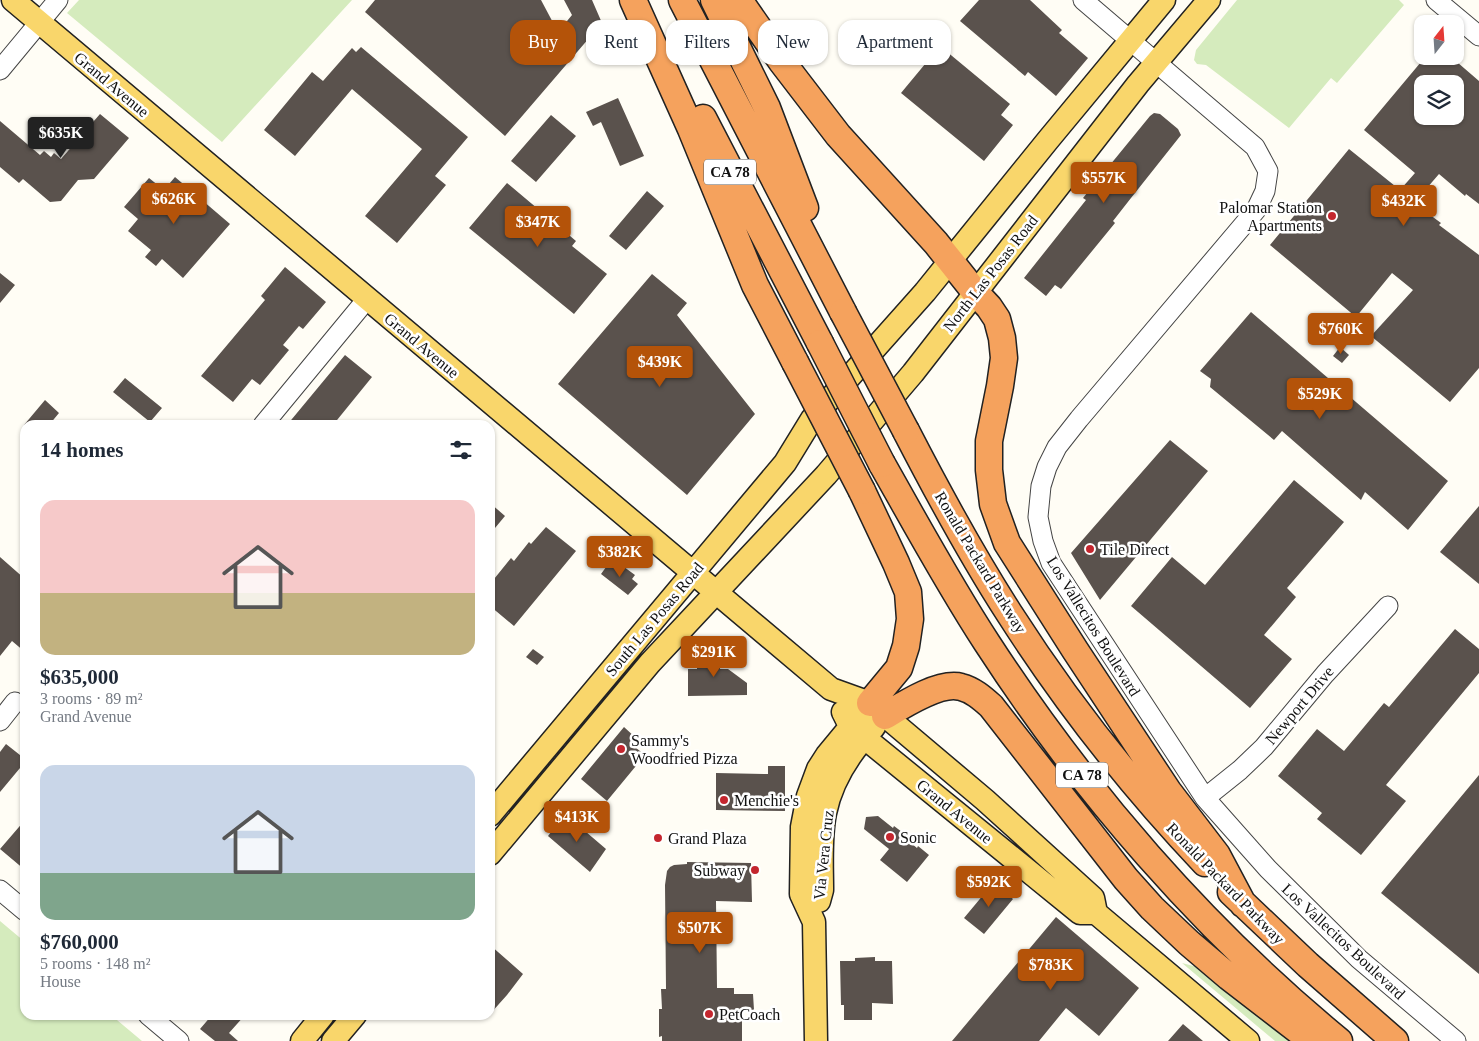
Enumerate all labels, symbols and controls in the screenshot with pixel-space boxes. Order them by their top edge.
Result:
north arrow [1414,15,1464,65]
map controls [1414,15,1464,125]
chip: Buy [510,20,576,65]
chip: Rent [586,20,656,65]
chip: Filters [666,20,748,65]
chip: New [758,20,828,65]
chip: Apartment [838,20,951,65]
street label: Grand Avenue [71,48,152,120]
button: layers [1414,75,1464,125]
pin: $635K [26,116,96,159]
text: $635K [39,124,83,141]
road number: CA 78 [704,160,756,184]
pin: $557K [1069,162,1139,204]
text: $557K [1082,169,1126,186]
pin: $626K [139,182,209,225]
pin: $432K [1369,184,1439,227]
text: $626K [152,190,196,207]
text: $432K [1382,192,1426,209]
place label: Palomar Station Apartments [1219,199,1322,235]
pin: $347K [503,206,573,248]
marker: Palomar Station Apartments [1326,210,1338,222]
street label: North Las Posas Road [940,212,1041,335]
text: $347K [516,213,560,230]
street label: Grand Avenue [381,309,462,381]
pin: $760K [1306,312,1376,355]
text: $760K [1319,320,1363,337]
pin: $439K [625,346,695,388]
text: $439K [638,353,682,370]
pin: $529K [1285,378,1355,420]
text: $529K [1298,385,1342,402]
icon: filters [447,436,475,464]
text: 14 homes [40,438,123,462]
street label: Ronald Packard Parkway [931,489,1030,636]
icon: home [213,532,303,622]
pin: $382K [585,536,655,578]
place label: Tile Direct [1100,541,1170,558]
text: $382K [598,543,642,560]
marker: Tile Direct [1084,543,1096,555]
street label: Los Vallecitos Boulevard [1044,553,1144,699]
street label: South Las Posas Road [602,559,707,679]
pin: $291K [679,636,749,678]
text: $291K [692,643,736,660]
street label: Newport Drive [1262,663,1338,748]
text: $635,000 [40,665,119,689]
text: 3 rooms · 89 m² [40,690,143,707]
text: Grand Avenue [40,708,132,725]
place label: Sammy's Woodfried Pizza [631,732,738,767]
marker: Sammy's Woodfried Pizza [615,743,627,755]
road number: CA 78 [1056,762,1108,788]
street label: Grand Avenue [914,776,996,847]
place label: Menchie's [734,792,799,809]
marker: Menchie's [718,794,730,806]
icon: home [213,797,303,887]
pin: $413K [542,800,612,843]
text: $413K [555,808,599,825]
street label: Via Vera Cruz [810,809,837,901]
street label: Ronald Packard Parkway [1163,819,1288,948]
place label: Sonic [900,829,936,846]
place label: Grand Plaza [668,830,747,847]
marker: Sonic [884,831,896,843]
marker: Grand Plaza [652,832,664,844]
place label: Subway [693,862,745,880]
marker: Subway [749,864,761,876]
pin: $592K [954,866,1024,908]
text: $592K [967,873,1011,890]
street label: Los Vallecitos Boulevard [1279,880,1408,1003]
pin: $507K [665,912,735,954]
text: $507K [678,919,722,936]
text: $760,000 [40,930,119,954]
pin: $783K [1016,948,1086,991]
text: 5 rooms · 148 m² [40,955,151,972]
text: $783K [1029,956,1073,973]
text: House [40,973,81,990]
place label: PetCoach [719,1006,780,1023]
marker: PetCoach [703,1008,715,1020]

